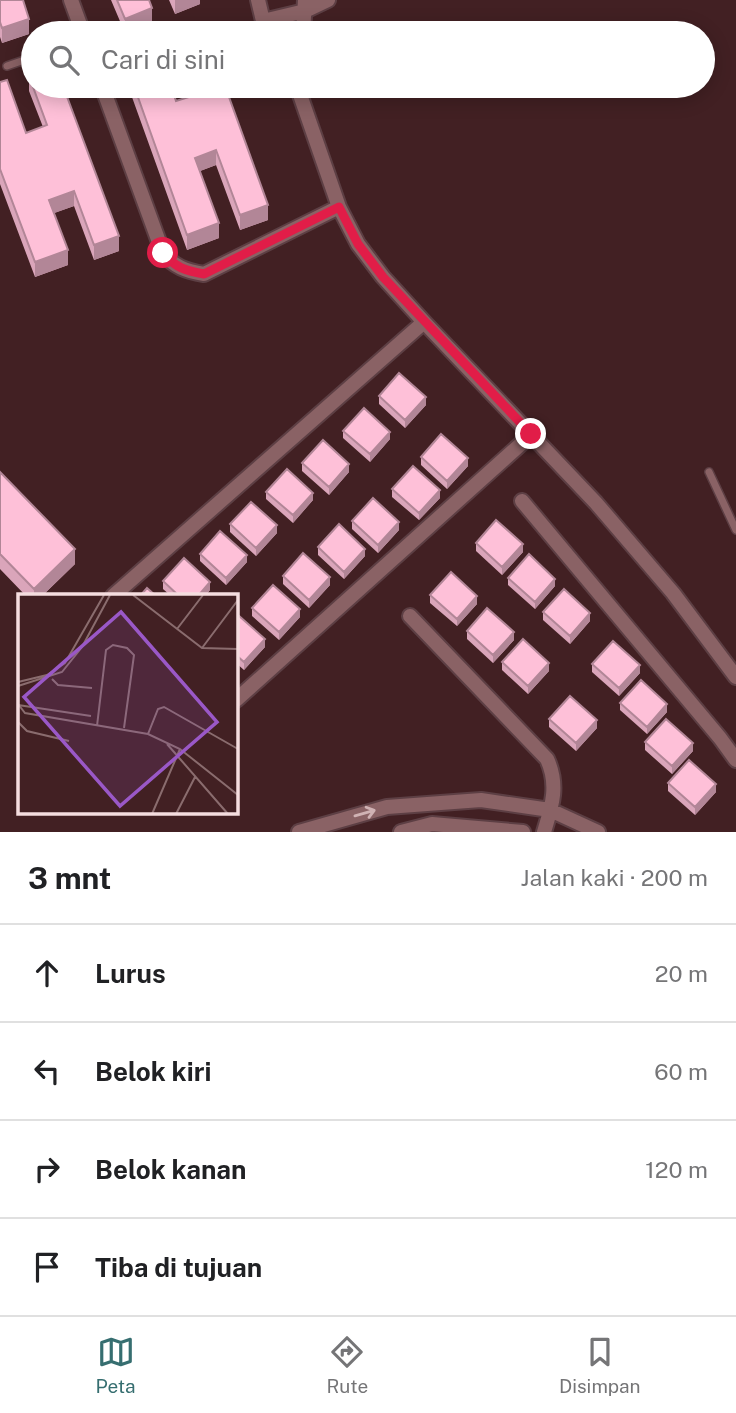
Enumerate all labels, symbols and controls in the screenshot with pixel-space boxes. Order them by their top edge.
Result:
search box [21,21,715,98]
icon: search [45,41,83,79]
text: Cari di sini [101,44,225,75]
route start [147,237,178,268]
route end [515,418,546,449]
inset map [18,594,238,814]
one-way arrow [354,806,376,819]
text: 3 mnt [28,860,111,896]
text: Jalan kaki · 200 m [520,864,708,891]
icon: ahead [28,954,66,992]
text: Lurus [95,958,166,989]
text: 20 m [655,960,708,987]
icon: left [28,1052,66,1090]
text: Belok kiri [95,1056,211,1087]
text: 60 m [654,1058,708,1085]
icon: right [28,1150,66,1188]
text: Belok kanan [95,1154,246,1185]
text: 120 m [645,1156,708,1183]
icon: arrive [28,1248,66,1286]
text: Tiba di tujuan [95,1252,262,1283]
tab: Peta [95,1333,136,1397]
tab: Rute [327,1333,368,1397]
tab: Disimpan [559,1333,641,1397]

